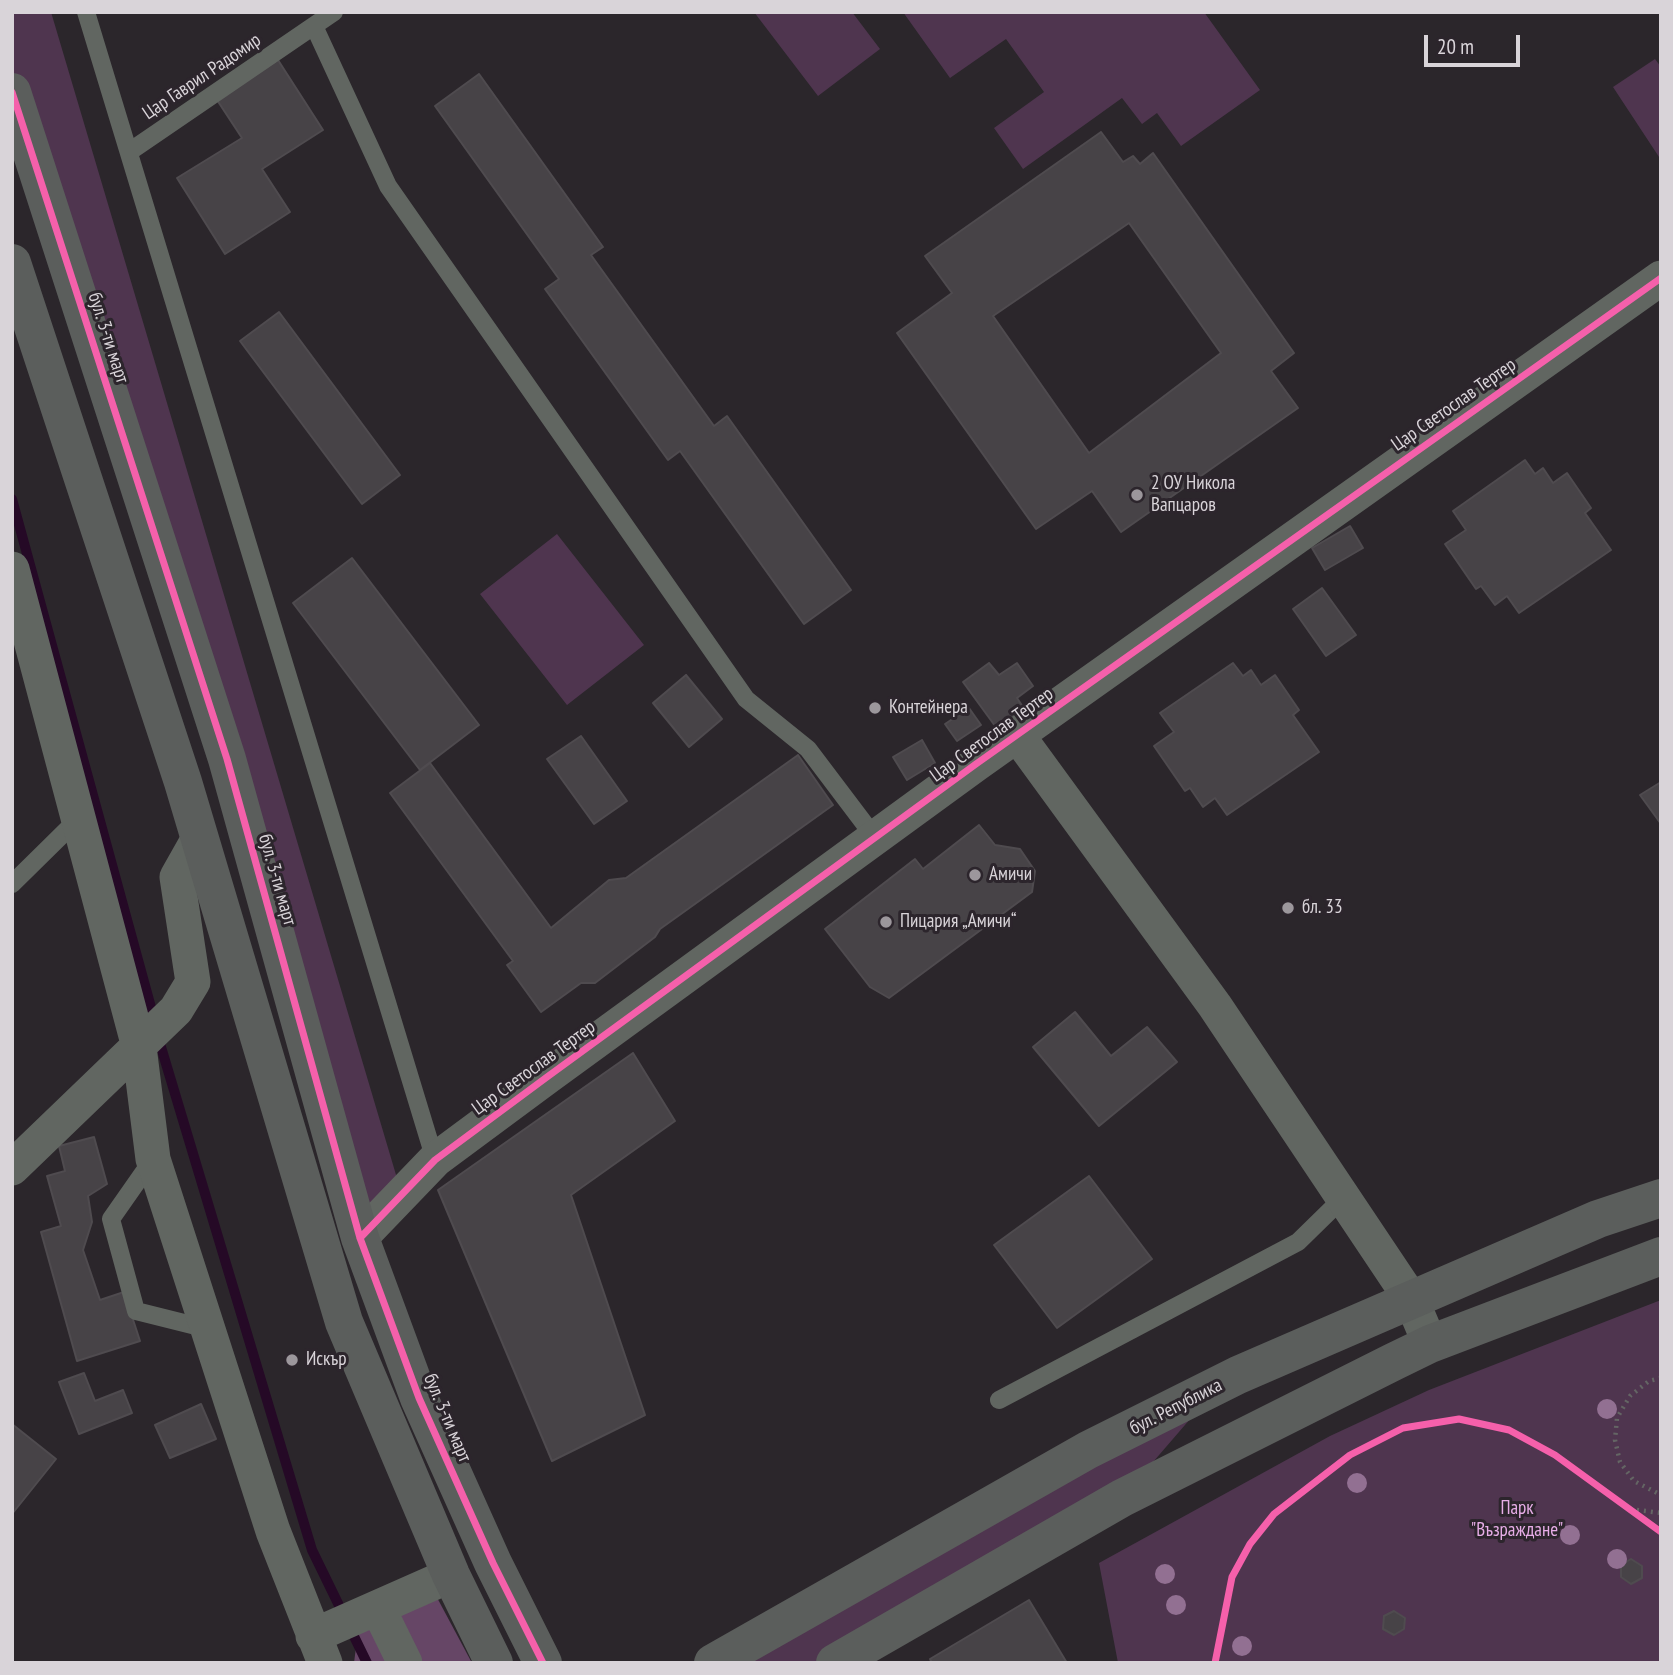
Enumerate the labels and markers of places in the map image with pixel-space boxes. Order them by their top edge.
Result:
place label: 2 ОУ Никола Вапцаров [1151,473,1235,517]
marker: 2 ОУ Никола Вапцаров [1129,487,1145,503]
place label: Контейнера [889,697,968,719]
marker: Контейнера [867,700,883,716]
place label: Амичи [989,864,1032,886]
marker: Амичи [967,867,983,883]
place label: бл. 33 [1302,897,1342,919]
marker: бл. 33 [1280,900,1296,916]
place label: Пицария „Амичи“ [900,911,1016,933]
marker: Пицария „Амичи“ [878,914,894,930]
place label: Искър [306,1349,346,1371]
marker: Искър [284,1352,300,1368]

